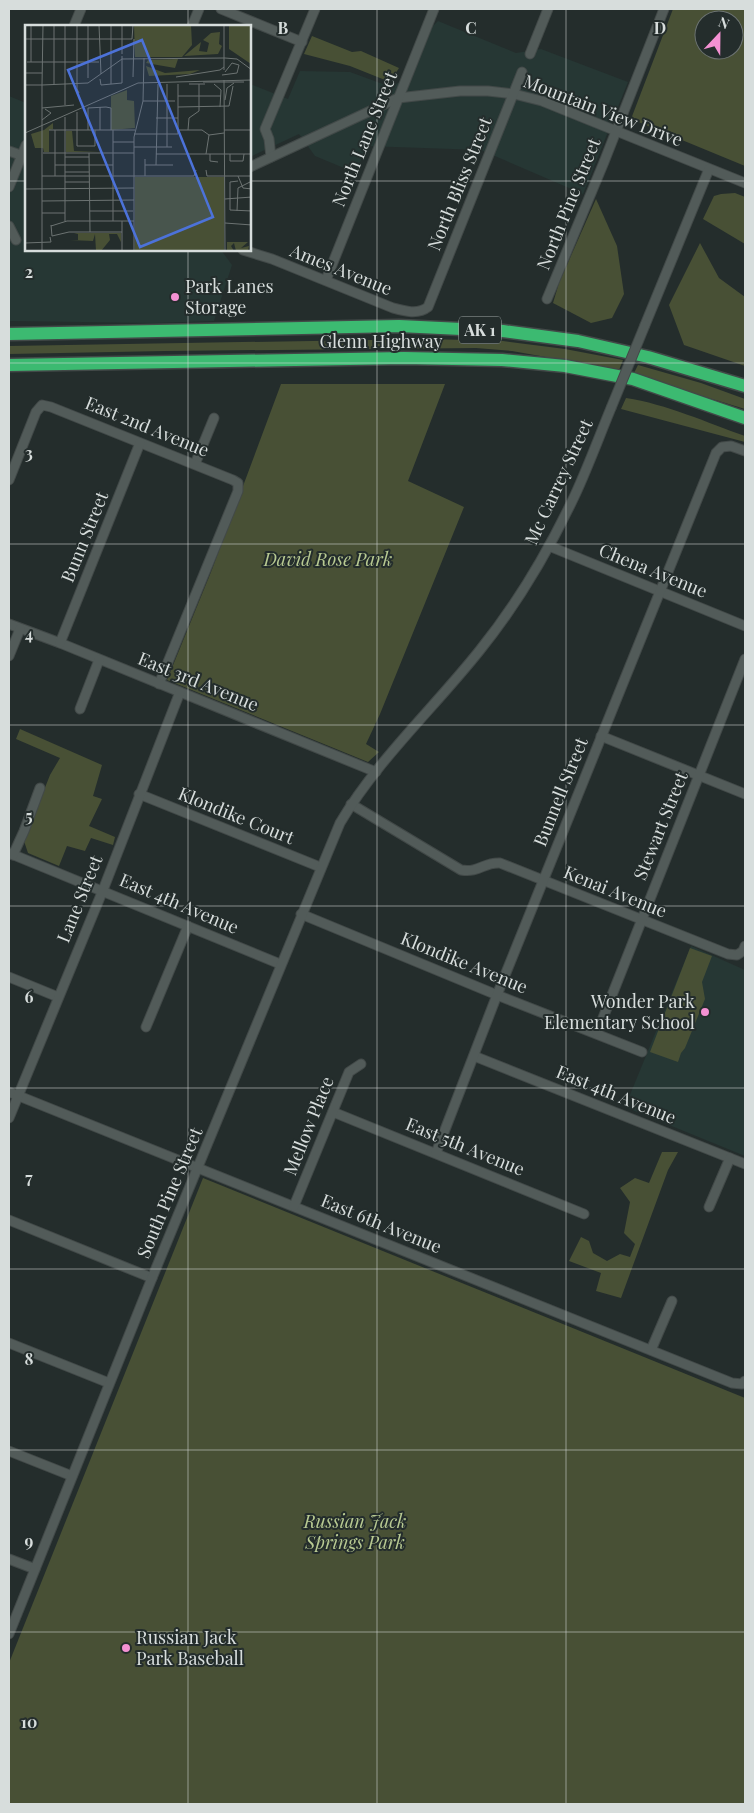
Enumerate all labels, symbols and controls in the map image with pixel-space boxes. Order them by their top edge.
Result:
north arrow [694,10,744,60]
text: N [716,12,732,33]
text: B [278,17,289,38]
text: C [465,17,477,38]
text: D [654,17,666,38]
inset map [25,25,251,251]
street label: North Lane Street [326,67,402,210]
street label: Mountain View Drive [520,69,686,152]
street label: North Bliss Street [421,113,497,254]
street label: North Pine Street [531,134,606,273]
street label: Ames Avenue [286,237,396,300]
text: 2 [25,261,33,282]
place label: Park Lanes Storage [185,274,274,319]
marker: Park Lanes Storage [169,291,181,303]
road number: AK 1 [459,316,501,344]
street label: Glenn Highway [319,329,443,353]
street label: East 2nd Avenue [82,390,213,462]
street label: Mc Carrey Street [518,414,598,548]
text: 3 [25,442,33,463]
street label: Bunn Street [55,487,113,586]
street label: Chena Avenue [596,537,711,603]
park label: David Rose Park [263,547,392,571]
text: 4 [25,623,33,644]
street label: East 3rd Avenue [135,646,262,716]
street label: Bunnell Street [527,733,593,850]
street label: Stewart Street [627,767,693,883]
street label: Klondike Court [175,781,299,850]
text: 5 [25,805,33,826]
street label: Lane Street [51,851,108,946]
street label: Kenai Avenue [560,860,670,923]
street label: East 4th Avenue [116,867,243,939]
street label: Klondike Avenue [397,926,531,998]
text: 6 [25,986,34,1007]
place label: Wonder Park Elementary School [544,989,695,1034]
marker: Wonder Park Elementary School [699,1006,711,1018]
street label: East 4th Avenue [553,1059,680,1129]
street label: Mellow Place [277,1073,339,1179]
street label: East 5th Avenue [402,1111,528,1181]
street label: South Pine Street [131,1123,208,1262]
text: 7 [25,1167,33,1188]
street label: East 6th Avenue [318,1188,445,1258]
text: 8 [25,1348,34,1369]
park label: Russian Jack Springs Park [303,1509,406,1554]
text: 9 [25,1530,34,1551]
place label: Russian Jack Park Baseball [136,1625,244,1670]
marker: Russian Jack Park Baseball [120,1642,132,1654]
text: 10 [21,1711,37,1732]

